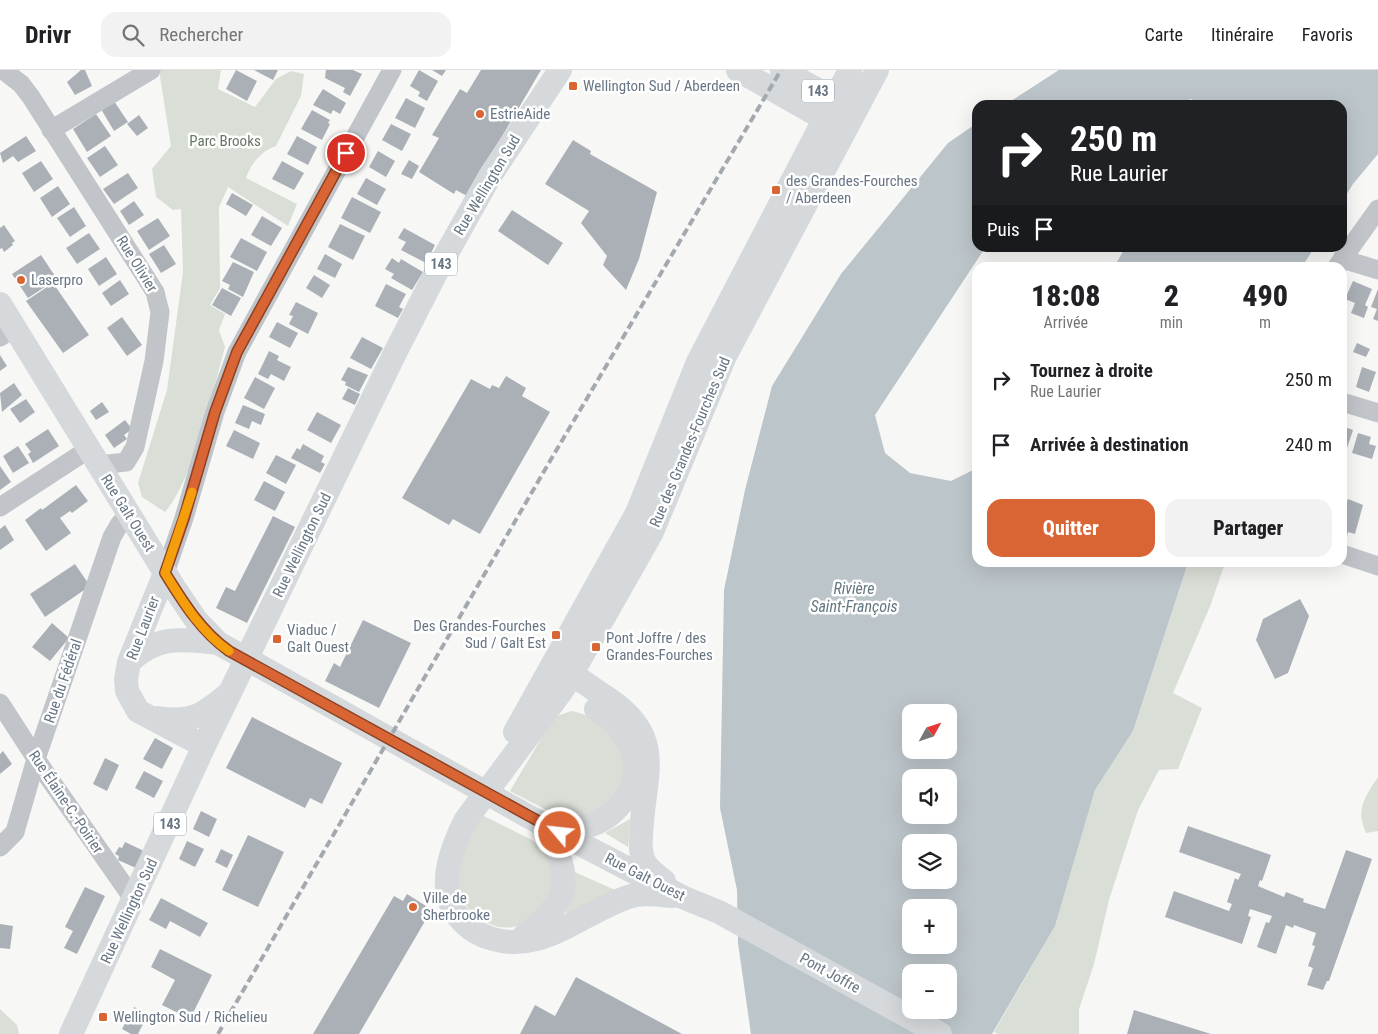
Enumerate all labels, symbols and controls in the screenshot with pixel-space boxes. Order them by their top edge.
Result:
search box [101,12,451,57]
text: Drivr [25,21,71,49]
icon: search [119,21,147,49]
text: Rechercher [159,23,243,46]
text: Carte [1144,24,1183,45]
text: Itinéraire [1211,24,1274,45]
text: Favoris [1302,24,1353,45]
place label: Wellington Sud / Aberdeen [583,77,740,95]
marker: Wellington Sud / Aberdeen [567,80,579,92]
road number: 143 [802,80,834,102]
place label: EstrieAide [490,105,550,123]
marker: EstrieAide [474,108,486,120]
text: 250 m [1070,119,1157,160]
icon: right [987,120,1052,185]
park label: Parc Brooks [189,132,261,150]
pin [325,132,367,174]
street label: Rue Wellington Sud [450,132,524,238]
icon: arrive [332,139,360,167]
text: Rue Laurier [1070,161,1168,186]
place label: des Grandes-Fourches / Aberdeen [786,172,918,207]
marker: des Grandes-Fourches / Aberdeen [770,184,782,196]
icon: arrive [1030,215,1058,243]
text: Puis [987,218,1020,241]
street label: Rue Olivier [113,232,162,296]
road number: 143 [425,252,457,275]
place label: Laserpro [31,271,83,289]
marker: Laserpro [15,274,27,286]
text: 18:08 [1031,278,1101,313]
text: 2 [1164,278,1179,313]
text: 490 [1242,278,1288,313]
text: Arrivée [1044,313,1088,332]
text: min [1160,313,1183,332]
text: m [1259,313,1271,332]
street label: Rue des Grandes-Fourches Sud [646,354,734,530]
text: Tournez à droite [1030,359,1153,382]
icon: right [987,366,1015,394]
text: 250 m [1285,368,1332,391]
text: Rue Laurier [1030,382,1101,401]
icon: arrive [987,431,1015,459]
text: Arrivée à destination [1030,433,1189,456]
text: 240 m [1285,433,1332,456]
street label: Rue Galt Ouest [97,471,159,555]
street label: Rue Wellington Sud [269,490,335,600]
button: Quitter [987,499,1155,557]
button: Partager [1165,499,1332,557]
water label: Rivière Saint-François [810,579,898,616]
street label: Rue Laurier [123,593,164,662]
place label: Des Grandes-Fourches Sud / Galt Est [413,617,546,652]
place label: Viaduc / Galt Ouest [287,621,349,656]
marker: Des Grandes-Fourches Sud / Galt Est [550,629,562,641]
place label: Pont Joffre / des Grandes-Fourches [606,629,713,664]
marker: Viaduc / Galt Ouest [271,633,283,645]
street label: Rue du Fédéral [40,637,86,725]
marker: Pont Joffre / des Grandes-Fourches [590,641,602,653]
north arrow [902,704,958,759]
map controls [902,704,957,1019]
street label: Rue Élaine-C.-Poirier [25,747,107,857]
button: sound [902,769,957,824]
position arrow [533,806,585,858]
road number: 143 [154,812,186,836]
button: layers [902,834,957,889]
street label: Rue Galt Ouest [602,849,688,905]
street label: Rue Wellington Sud [97,856,161,966]
place label: Ville de Sherbrooke [423,889,490,924]
button: + [902,899,957,954]
marker: Ville de Sherbrooke [407,901,419,913]
street label: Pont Joffre [796,949,864,997]
button: − [902,964,957,1019]
place label: Wellington Sud / Richelieu [113,1008,267,1026]
marker: Wellington Sud / Richelieu [97,1011,109,1023]

